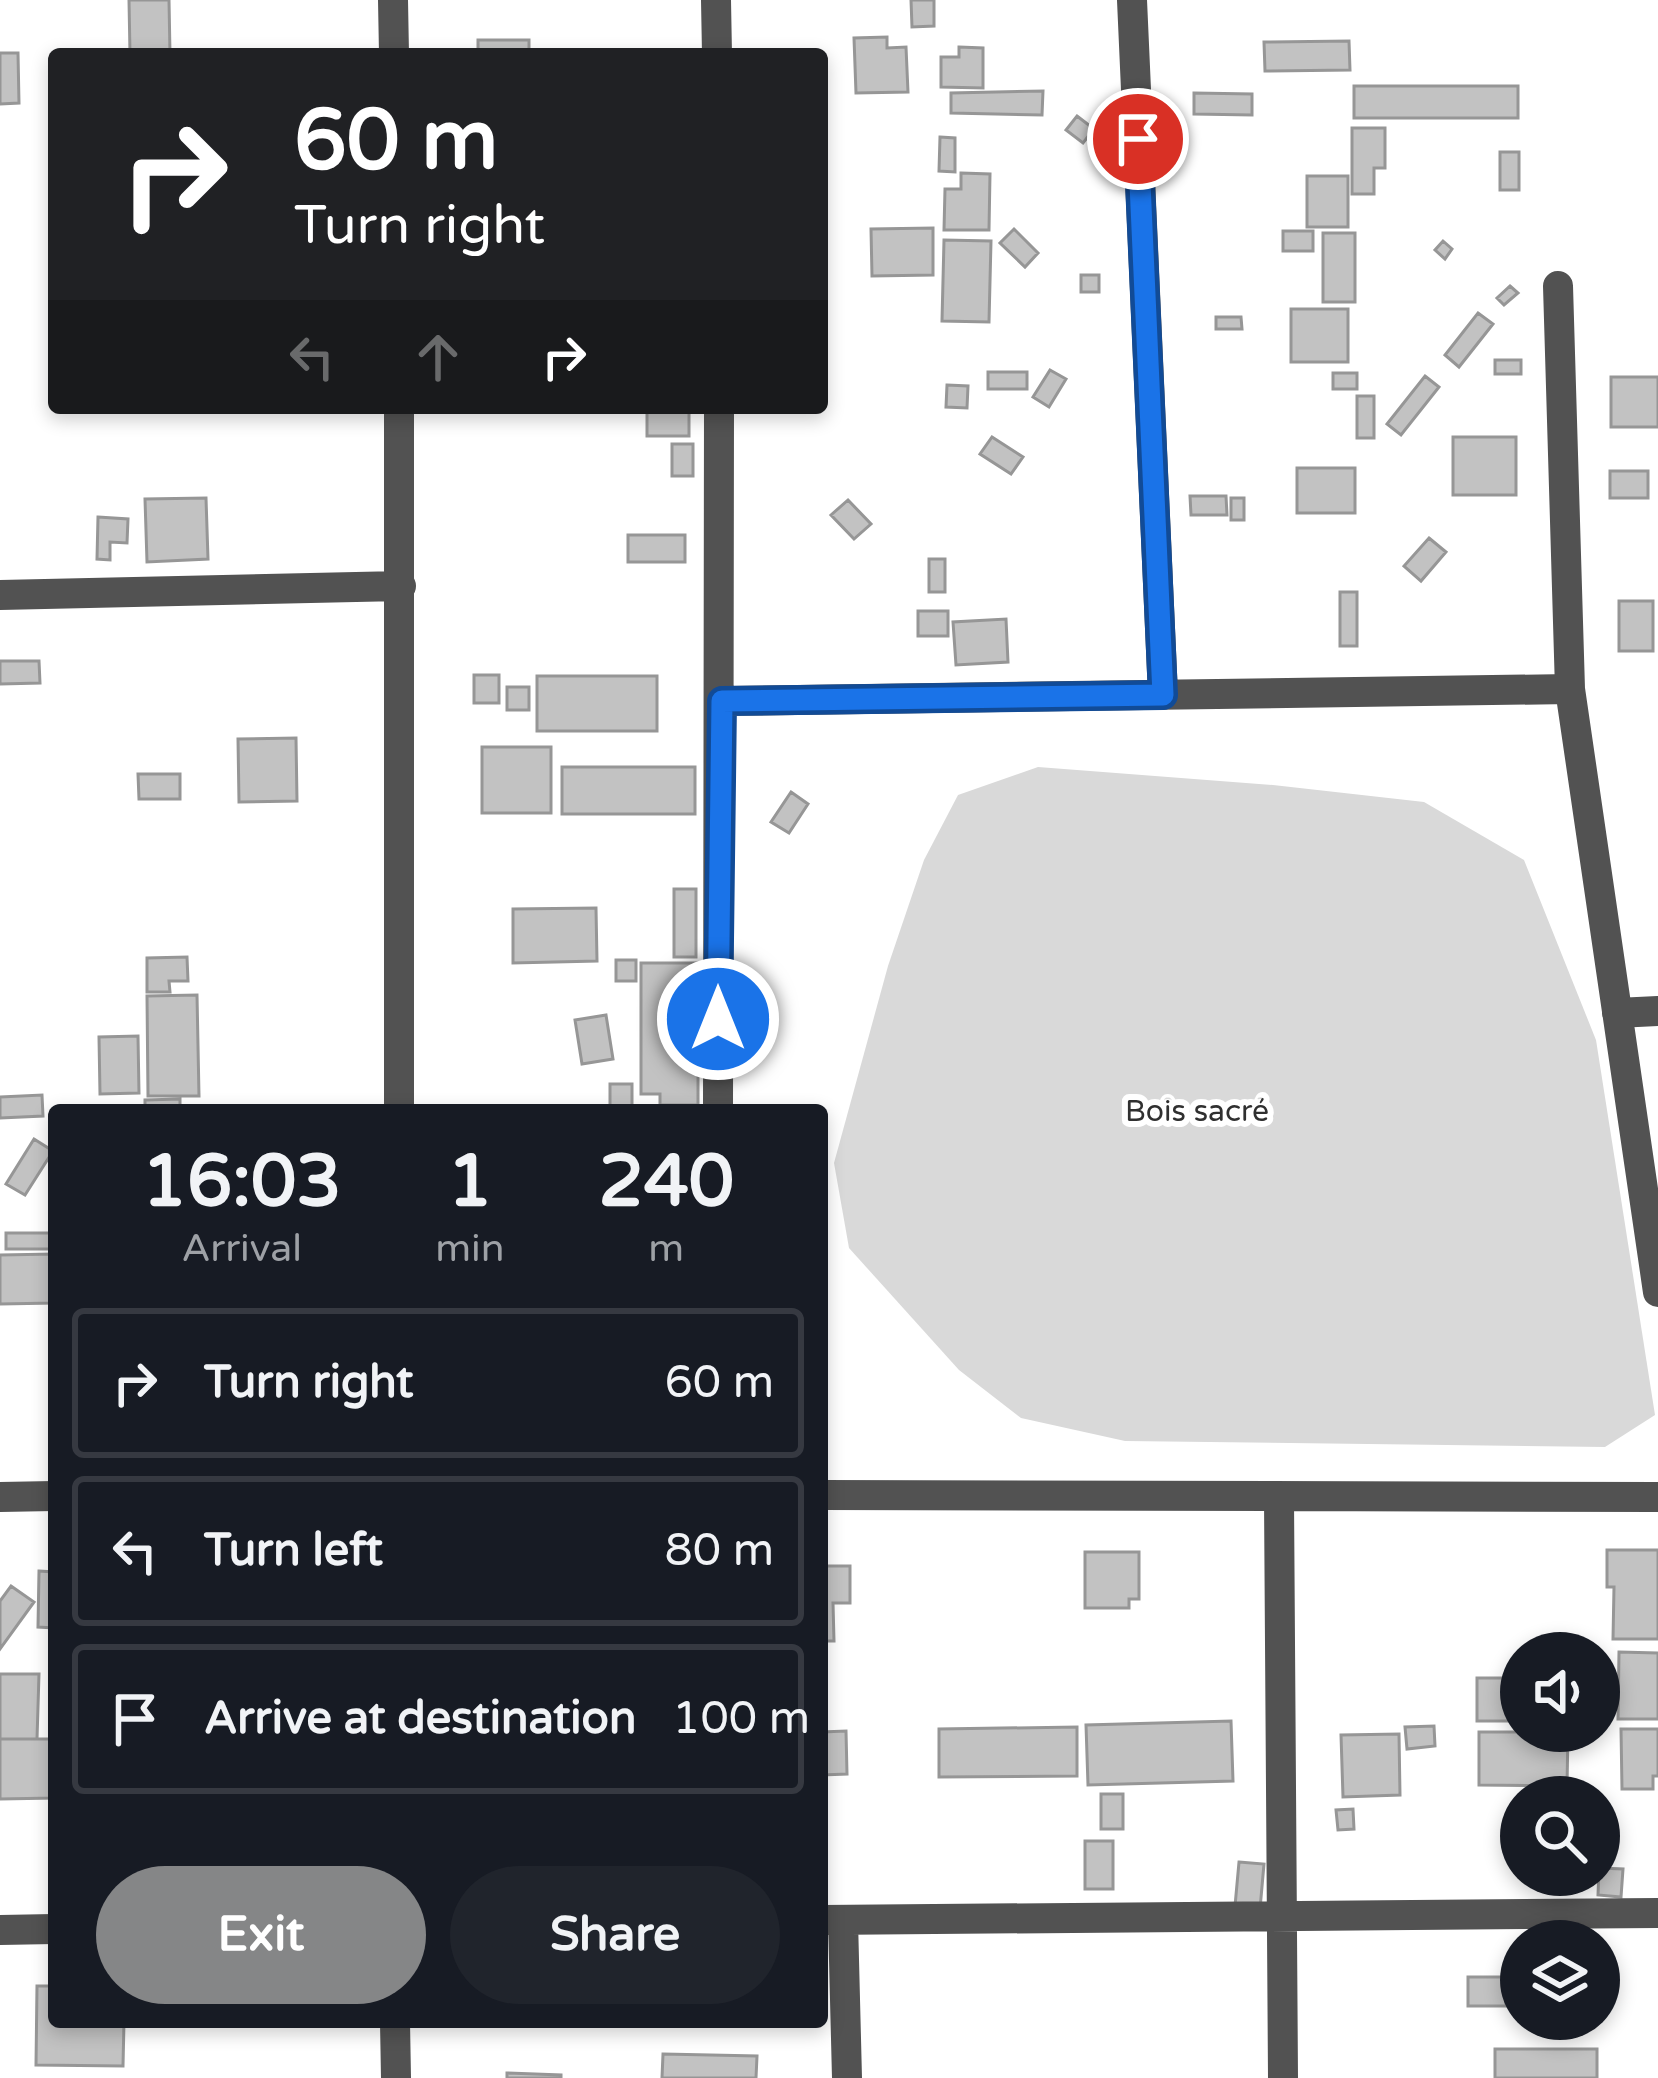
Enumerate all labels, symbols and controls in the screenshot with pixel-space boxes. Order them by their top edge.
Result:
pin [1087,88,1189,190]
text: 60 m [294,91,498,192]
icon: right [96,96,252,252]
icon: arrive [1105,106,1171,172]
text: Turn right [294,193,545,258]
icon: left [279,324,345,390]
icon: ahead [405,324,471,390]
icon: right [531,324,597,390]
position arrow [655,956,781,1082]
park label: Bois sacré [1125,1093,1269,1130]
text: 16:03 [142,1139,341,1226]
text: 1 [447,1139,493,1226]
text: 240 [598,1139,734,1226]
text: Arrival [181,1225,302,1272]
text: min [435,1225,505,1272]
text: m [648,1225,684,1272]
icon: right [102,1350,168,1416]
text: Turn right [204,1356,413,1410]
text: 60 m [664,1356,774,1410]
icon: left [102,1518,168,1584]
text: Turn left [204,1524,383,1578]
text: 80 m [664,1524,774,1578]
map controls [1500,1632,1620,2040]
button: sound [1500,1632,1620,1752]
icon: arrive [102,1686,168,1752]
text: Arrive at destination [204,1692,636,1746]
text: 100 m [672,1692,810,1746]
button: search [1500,1776,1620,1896]
button: Exit [96,1866,426,2004]
button: Share [450,1866,780,2004]
button: layers [1500,1920,1620,2040]

